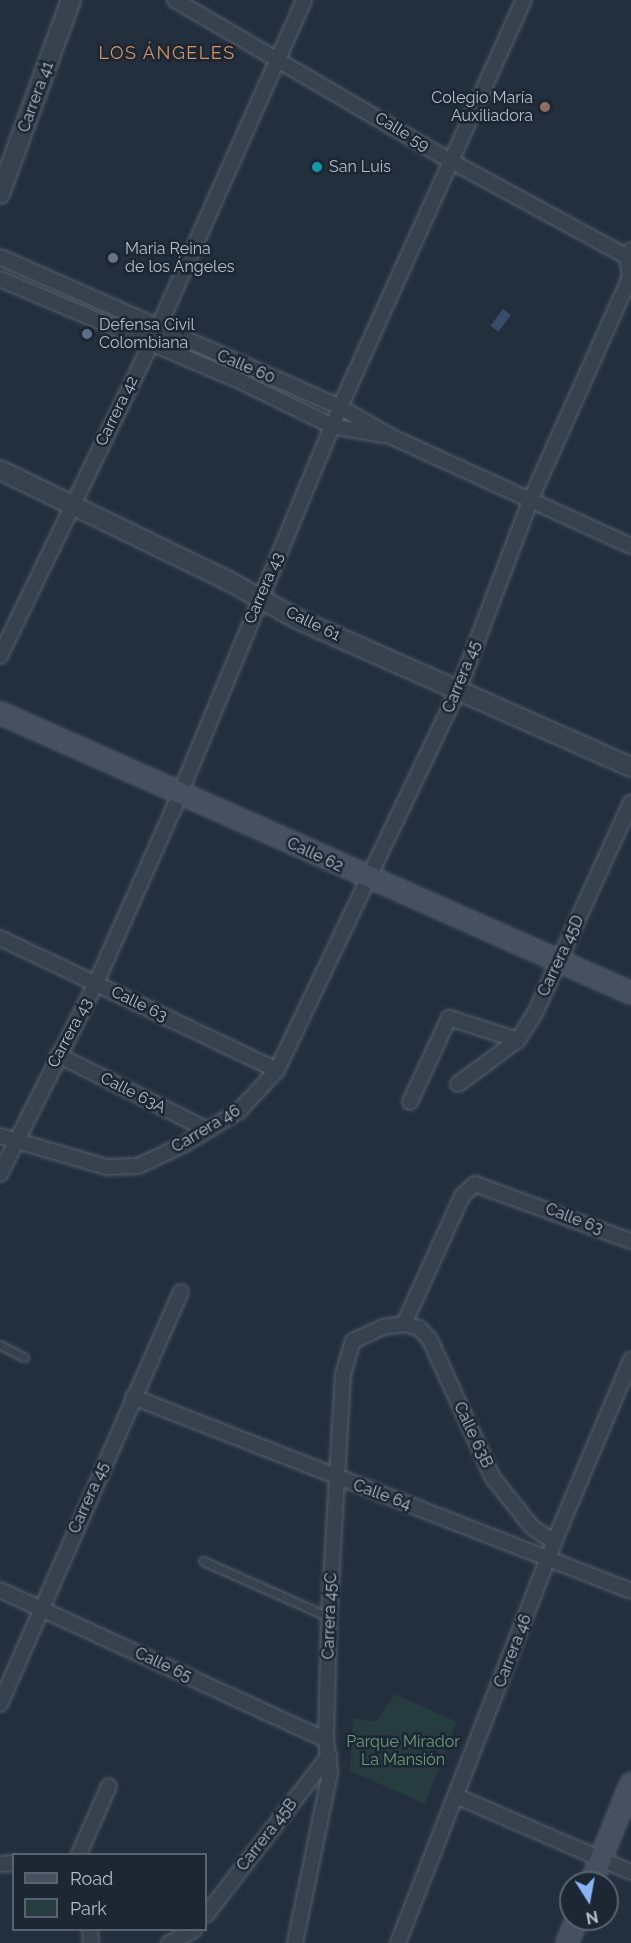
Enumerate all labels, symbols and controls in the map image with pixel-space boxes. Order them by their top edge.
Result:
district label: LOS ÁNGELES [98,42,236,64]
street label: Carrera 41 [14,59,58,135]
place label: Colegio María Auxiliadora [431,88,533,126]
marker: Colegio María Auxiliadora [538,100,552,114]
street label: Calle 59 [371,108,433,156]
place label: San Luis [329,157,391,177]
marker: San Luis [310,160,324,174]
place label: Maria Reina de los Ángeles [125,239,235,277]
marker: Maria Reina de los Ángeles [106,251,120,265]
place label: Defensa Civil Colombiana [99,315,195,353]
marker: Defensa Civil Colombiana [80,327,94,341]
street label: Calle 60 [214,346,278,388]
street label: Carrera 42 [92,373,142,449]
street label: Carrera 43 [240,549,288,627]
street label: Calle 61 [283,603,343,645]
street label: Carrera 45 [439,638,485,716]
street label: Calle 62 [284,834,346,876]
street label: Carrera 45D [534,912,588,1000]
street label: Calle 63 [108,982,170,1026]
street label: Carrera 43 [44,995,96,1071]
street label: Calle 63A [97,1068,169,1118]
street label: Carrera 46 [168,1101,244,1157]
street label: Calle 63 [543,1199,605,1239]
street label: Calle 63B [449,1399,497,1471]
street label: Carrera 45 [65,1459,113,1537]
street label: Calle 64 [350,1476,414,1514]
street label: Carrera 45C [319,1572,341,1660]
street label: Carrera 46 [490,1612,536,1690]
street label: Calle 65 [132,1644,194,1686]
park label: Parque Mirador La Mansión [346,1732,460,1770]
street label: Carrera 45B [233,1795,301,1875]
legend [12,1853,207,1931]
text: Road [70,1868,113,1889]
north arrow [559,1871,619,1931]
text: Park [70,1898,107,1919]
text: N [584,1907,600,1928]

